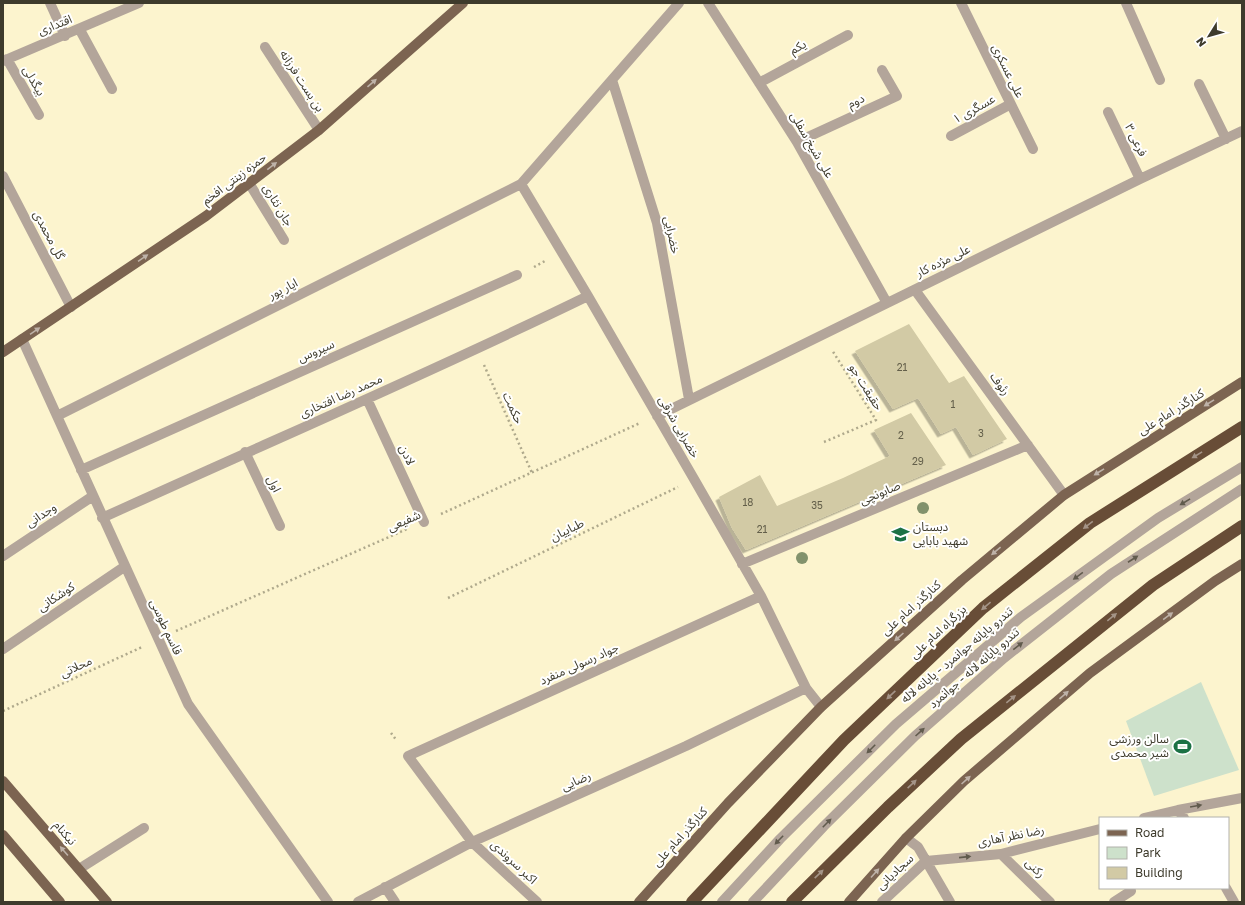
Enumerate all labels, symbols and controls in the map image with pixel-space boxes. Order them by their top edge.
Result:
street label: اقتداری [36,11,74,38]
north arrow [1189,16,1229,56]
text: N [1193,35,1208,50]
street label: یکم [787,36,810,59]
street label: علی عسکری [989,42,1028,100]
street label: بن بست فرزانه [277,47,328,114]
street label: بیگدلی [20,63,49,98]
one-way arrow [366,79,377,88]
street label: دوم [845,90,868,113]
street label: عسگری ۱ [950,91,998,126]
street label: علی شیخ سفلی [786,109,837,182]
street label: فرعی ۳ [1122,121,1151,159]
street label: حمزه زینتی افخم [199,149,270,209]
one-way arrow [266,162,277,170]
street label: جان نثاری [260,181,297,229]
street label: گل محمدی [30,208,69,263]
street label: خضرایی [661,215,684,255]
street label: علی مژده کار [912,241,972,281]
one-way arrow [138,254,149,262]
street label: ایار پور [265,275,301,304]
one-way arrow [30,327,41,335]
street label: سیروس [295,336,336,365]
street label: حقیقت جو [846,361,887,413]
house number: 21 [897,361,907,373]
street label: رئوف [987,369,1014,398]
street label: محمد رضا افتخاری [297,371,384,420]
street label: کنارگذر امام علی [1135,385,1209,440]
street label: حکمت [500,390,527,426]
street label: خضرایی شرقی [656,393,703,460]
house number: 1 [951,398,956,410]
one-way arrow [1204,399,1214,407]
house number: 3 [978,427,984,439]
house number: 2 [898,429,904,441]
street label: لادن [396,442,419,467]
one-way arrow [1191,451,1203,458]
house number: 29 [912,455,924,467]
one-way arrow [1093,469,1105,476]
street label: اول [264,473,285,495]
street label: صابونچی [857,477,903,509]
house number: 18 [743,496,753,508]
one-way arrow [1180,498,1190,506]
street label: وجدانی [23,499,59,530]
house number: 35 [811,499,823,511]
street label: شفیعی [385,507,423,535]
street label: طباییان [548,515,586,544]
place label: دبستان شهید بابایی [913,519,968,548]
one-way arrow [1082,521,1093,530]
house number: 21 [757,523,767,535]
school or university icon: دبستان شهید بابایی [890,524,910,544]
one-way arrow [991,547,1002,556]
one-way arrow [1128,555,1138,563]
one-way arrow [1073,572,1084,580]
street label: کنارگذر امام علی [878,576,946,640]
street label: کوشکانی [34,578,78,614]
street label: قاسم طوسی [145,596,186,658]
street label: بزرگراه امام علی [906,602,970,663]
one-way arrow [981,602,991,611]
street label: تندرو پایانه جوانمرد - پایانه لاله [898,603,1017,707]
one-way arrow [1162,612,1173,620]
one-way arrow [1107,613,1117,622]
street label: تندرو پایانه لاله - جوانمرد [925,624,1023,712]
one-way arrow [893,633,904,642]
street label: جواد رسولی منفرد [537,639,621,688]
one-way arrow [1013,642,1024,651]
street label: محلاتی [57,653,94,680]
one-way arrow [886,690,896,700]
one-way arrow [1059,691,1070,700]
one-way arrow [1005,695,1016,703]
one-way arrow [916,728,925,737]
place label: سالن ورزشی شیر محمدی [1109,731,1169,760]
sports icon: سالن ورزشی شیر محمدی [1172,736,1192,756]
one-way arrow [866,744,876,754]
street label: رضایی [559,767,593,794]
one-way arrow [961,775,971,785]
one-way arrow [908,780,917,789]
street label: کنارگذر امام علی [649,803,713,871]
one-way arrow [1189,803,1202,809]
street label: نیکنام [49,817,80,849]
legend [1099,817,1229,889]
one-way arrow [822,818,832,827]
street label: رضا نظر آهاری [976,822,1046,849]
text: Road [1135,825,1164,840]
one-way arrow [774,835,784,845]
street label: اکبر سروندی [488,836,541,887]
text: Park [1135,845,1161,860]
one-way arrow [59,846,68,857]
street label: سجادیانی [873,851,916,893]
one-way arrow [959,854,971,861]
street label: رکنی [1022,855,1048,881]
text: Building [1135,865,1183,880]
one-way arrow [870,868,880,878]
one-way arrow [814,869,824,879]

